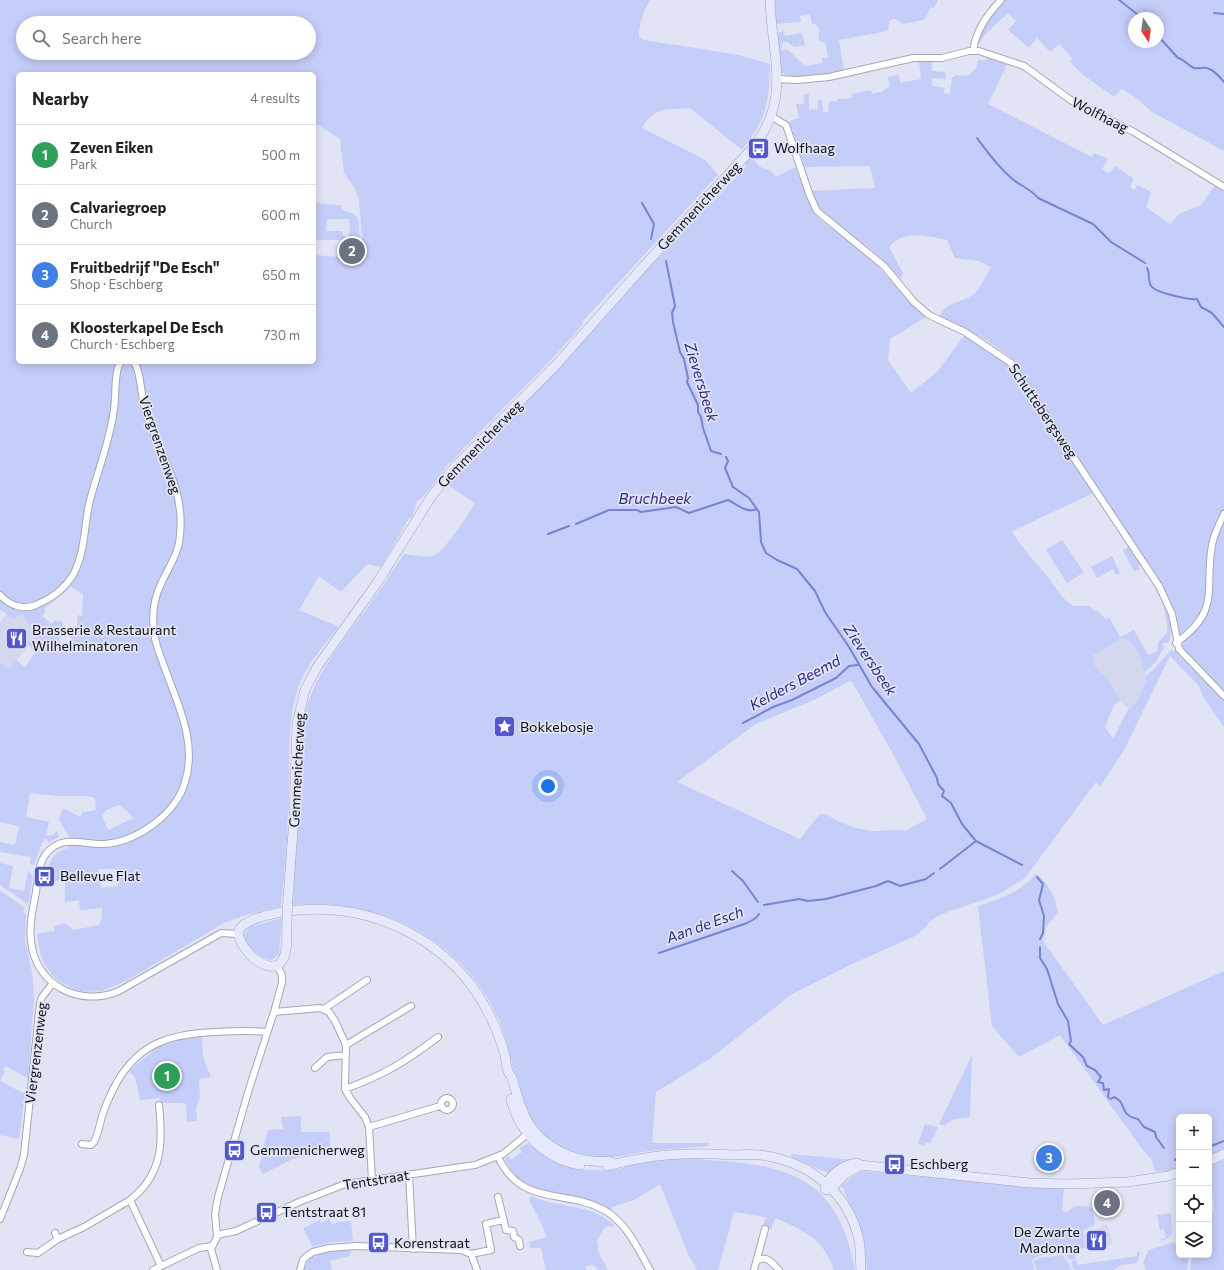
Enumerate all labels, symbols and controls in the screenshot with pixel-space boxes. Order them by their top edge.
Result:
north arrow [1128,12,1164,48]
search box [16,16,316,60]
icon: search [30,27,52,49]
text: Search here [62,29,141,47]
text: Nearby [32,88,89,109]
text: 4 results [250,90,300,106]
street label: Wolfhaag [1069,93,1132,136]
bus stop icon: Wolfhaag [746,135,772,161]
text: Zeven Eiken [70,138,153,156]
place label: Wolfhaag [774,139,835,156]
text: 1 [42,147,48,163]
text: 500 m [262,147,300,163]
text: Park [70,156,97,172]
street label: Gemmenicherweg [653,158,744,253]
text: Calvariegroep [70,198,166,216]
text: 2 [41,207,49,223]
text: 600 m [261,207,300,223]
text: Church [70,216,112,232]
pin: 2 [339,236,365,266]
text: Fruitbedrijf "De Esch" [70,258,220,276]
text: 3 [41,267,49,283]
text: 650 m [262,267,300,283]
text: Shop · Eschberg [70,276,163,292]
text: Kloosterkapel De Esch [70,318,223,336]
text: 4 [41,327,49,343]
text: 730 m [263,327,300,343]
text: Church · Eschberg [70,336,175,352]
water label: Zieversbeek [681,339,723,425]
street label: Schuttebergsweg [1005,360,1082,462]
street label: Viergrenzenweg [136,394,185,497]
street label: Gemmenicherweg [434,396,526,491]
water label: Bruchbeek [619,489,692,507]
water label: Zieversbeek [840,619,902,699]
place label: Brasserie & Restaurant Wilhelminatoren [32,621,176,654]
restaurant icon: Brasserie & Restaurant Wilhelminatoren [3,625,29,651]
water label: Kelders Beemd [746,650,844,714]
street label: Gemmenicherweg [285,712,308,828]
place icon: Bokkebosje [491,714,517,740]
place label: Bokkebosje [520,718,593,735]
your location [538,776,558,796]
bus stop icon: Bellevue Flat [31,863,57,889]
place label: Bellevue Flat [60,867,141,884]
water label: Aan de Esch [663,902,746,947]
street label: Viergrenzenweg [21,1001,50,1105]
pin: 1 [154,1061,180,1091]
map controls [1176,1114,1212,1258]
button: + [1176,1114,1212,1150]
bus stop icon: Gemmenicherweg [221,1137,247,1163]
place label: Gemmenicherweg [250,1141,365,1158]
pin: 3 [1036,1143,1062,1173]
button: − [1176,1150,1212,1186]
bus stop icon: Eschberg [882,1151,908,1177]
place label: Eschberg [910,1155,969,1172]
street label: Tentstraat [342,1166,411,1193]
button: locate [1176,1186,1212,1222]
pin: 4 [1094,1188,1120,1218]
bus stop icon: Tentstraat 81 [254,1199,280,1225]
place label: Tentstraat 81 [282,1203,366,1220]
button: layers [1176,1222,1212,1258]
place label: De Zwarte Madonna [1014,1223,1080,1256]
restaurant icon: De Zwarte Madonna [1083,1227,1109,1253]
bus stop icon: Korenstraat [365,1230,391,1256]
place label: Korenstraat [394,1234,470,1251]

